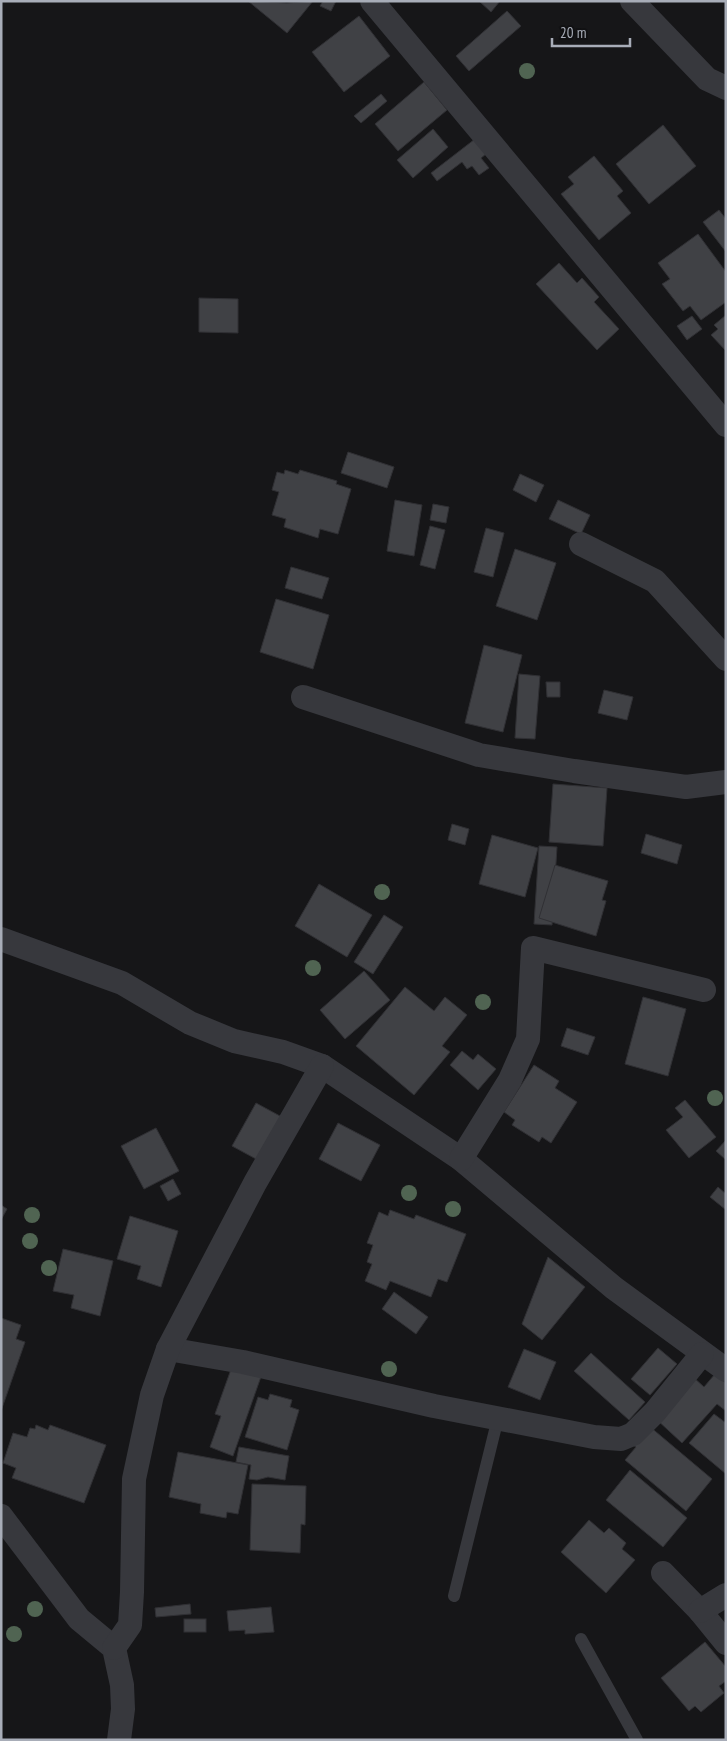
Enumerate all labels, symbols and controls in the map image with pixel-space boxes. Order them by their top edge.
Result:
scale bar [552,15,630,47]
text: 20 m [560,23,586,42]

